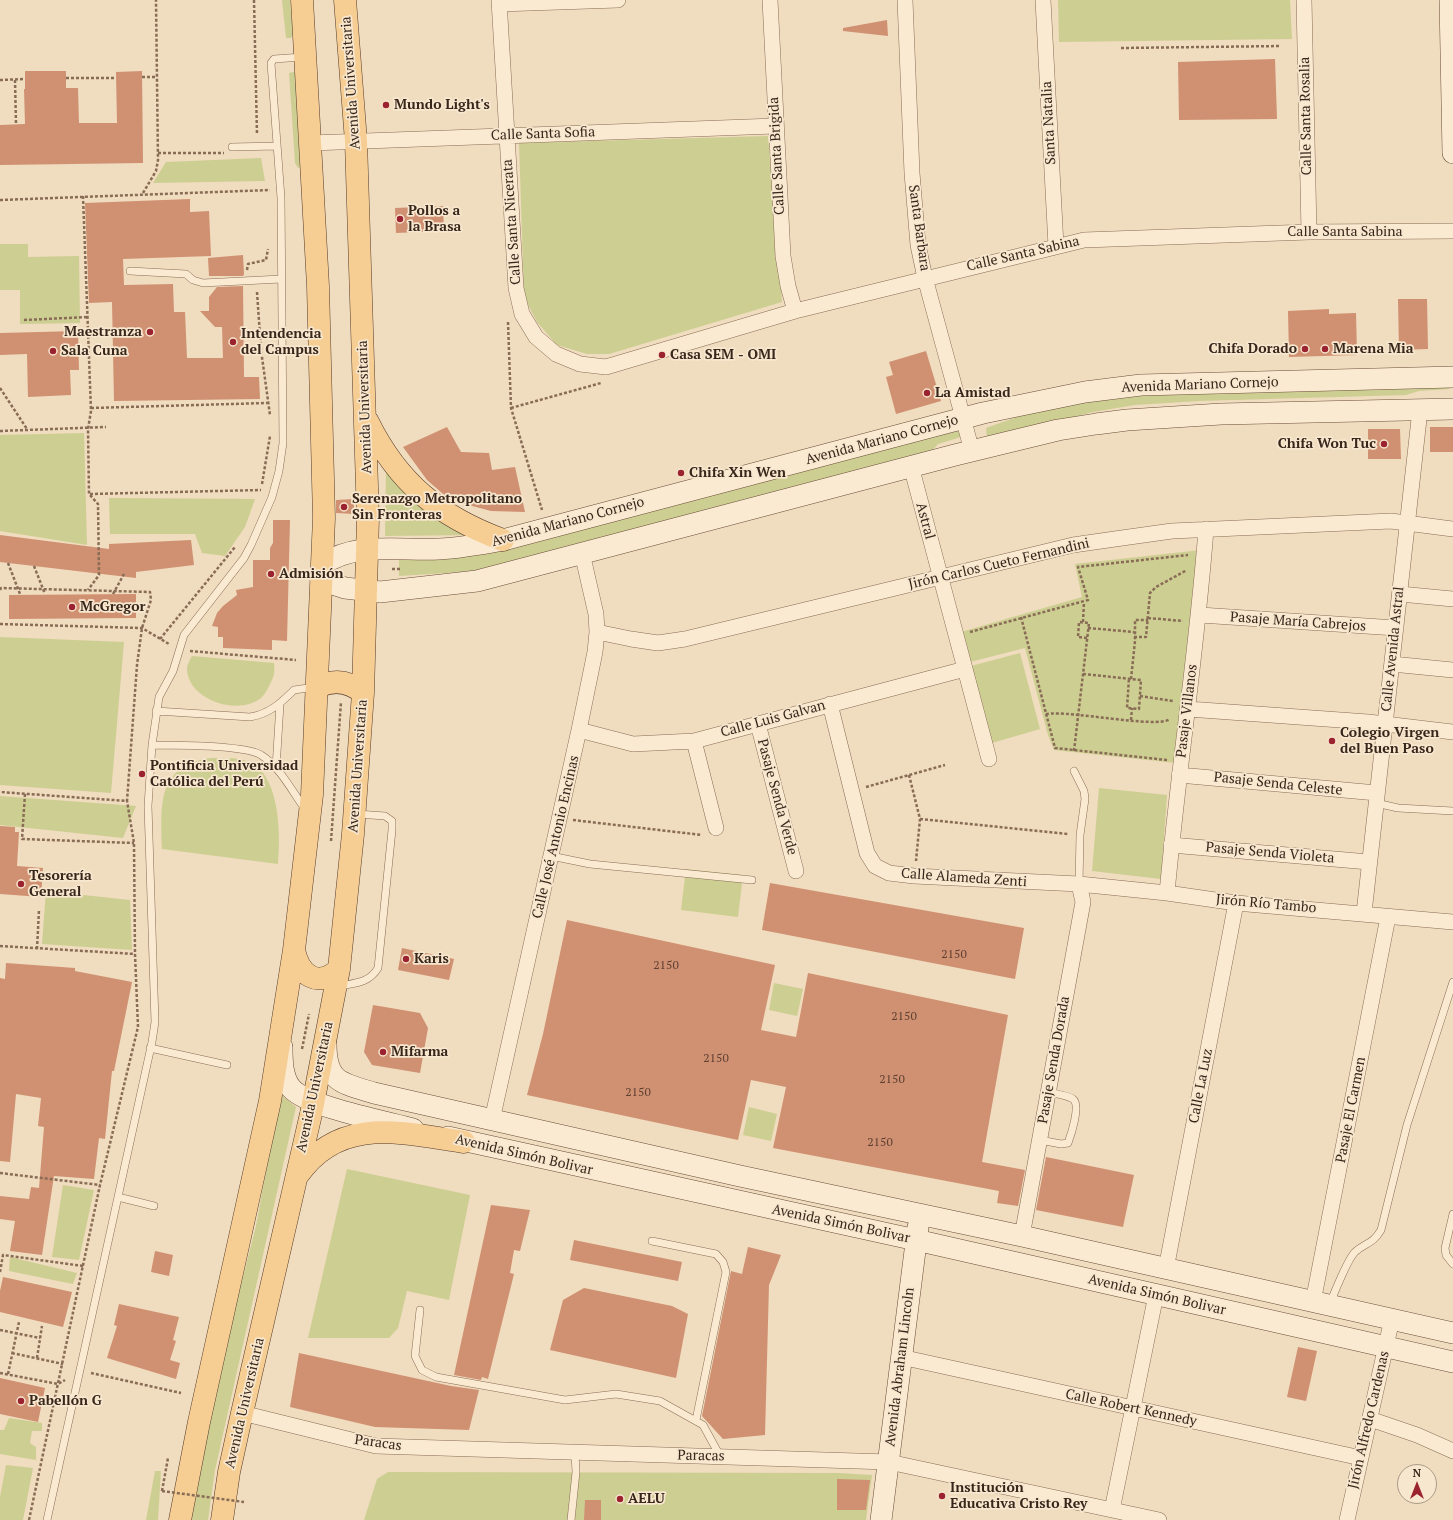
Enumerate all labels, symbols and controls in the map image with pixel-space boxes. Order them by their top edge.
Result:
street label: Avenida Universitaria [338,16,364,150]
street label: Calle Santa Rosalia [1297,57,1315,175]
street label: Santa Natalia [1038,81,1060,165]
place label: Mundo Light's [394,97,490,113]
street label: Calle Santa Brigida [766,97,788,215]
marker: Mundo Light's [381,100,391,110]
street label: Calle Santa Sofia [491,124,595,144]
street label: Calle Santa Nicerata [499,159,525,285]
street label: Santa Barbara [905,184,933,272]
place label: Pollos a la Brasa [408,203,461,236]
marker: Pollos a la Brasa [395,214,405,224]
street label: Calle Santa Sabina [1287,224,1403,240]
street label: Calle Santa Sabina [965,233,1081,275]
place label: Maestranza [64,324,142,340]
place label: Intendencia del Campus [241,326,321,358]
marker: Maestranza [145,327,155,337]
marker: Intendencia del Campus [228,337,238,347]
street label: Avenida Universitaria [354,340,376,474]
place label: Chifa Dorado [1208,341,1297,357]
place label: Marena Mia [1333,341,1413,357]
place label: Sala Cuna [61,343,127,359]
marker: Chifa Dorado [1300,344,1310,354]
marker: Marena Mia [1320,344,1330,354]
marker: Sala Cuna [48,346,58,356]
place label: Casa SEM - OMI [670,347,776,363]
marker: Casa SEM - OMI [657,350,667,360]
street label: Avenida Mariano Cornejo [1121,374,1279,396]
place label: La Amistad [935,385,1011,401]
marker: La Amistad [922,388,932,398]
street label: Avenida Mariano Cornejo [804,412,960,468]
place label: Chifa Won Tuc [1278,436,1376,452]
marker: Chifa Won Tuc [1379,439,1389,449]
place label: Chifa Xin Wen [689,465,786,481]
marker: Chifa Xin Wen [676,468,686,478]
place label: Serenazgo Metropolitano Sin Fronteras [352,491,522,524]
street label: Avenida Mariano Cornejo [490,494,646,550]
street label: Astral [912,501,938,541]
marker: Serenazgo Metropolitano Sin Fronteras [339,502,349,512]
street label: Jirón Carlos Cueto Fernandini [907,535,1091,593]
place label: Admisión [279,566,343,582]
marker: Admisión [266,569,276,579]
street label: Calle Avenida Astral [1378,586,1408,712]
place label: McGregor [80,599,146,615]
marker: McGregor [67,602,77,612]
street label: Pasaje María Cabrejos [1229,609,1367,635]
street label: Pasaje Villanos [1173,663,1201,759]
street label: Calle Luis Galvan [719,697,827,741]
street label: Avenida Universitaria [345,699,371,833]
place label: Colegio Virgen del Buen Paso [1340,725,1439,758]
marker: Colegio Virgen del Buen Paso [1327,736,1337,746]
street label: Pasaje Senda Verde [753,737,801,857]
street label: Calle José Antonio Encinas [529,754,583,920]
place label: Pontificia Universidad Católica del Perú [150,758,298,790]
marker: Pontificia Universidad Católica del Perú [137,769,147,779]
street label: Pasaje Senda Celeste [1213,769,1343,799]
street label: Pasaje Senda Violeta [1205,839,1335,867]
street label: Calle Alameda Zenti [900,865,1028,891]
place label: Tesorería General [29,868,92,900]
marker: Tesorería General [16,879,26,889]
street label: Jirón Río Tambo [1215,891,1317,917]
house number: 2150 [941,948,967,962]
place label: Karis [414,951,449,967]
marker: Karis [401,954,411,964]
house number: 2150 [653,959,679,973]
street label: Pasaje Senda Dorada [1035,995,1073,1125]
house number: 2150 [891,1010,917,1024]
street label: Avenida Universitaria [293,1020,337,1154]
place label: Mifarma [391,1044,448,1060]
marker: Mifarma [378,1047,388,1057]
street label: Calle La Luz [1186,1047,1216,1125]
house number: 2150 [703,1052,729,1066]
street label: Pasaje El Carmen [1332,1056,1370,1164]
house number: 2150 [879,1073,905,1087]
house number: 2150 [625,1086,651,1100]
street label: Avenida Simón Bolivar [454,1131,594,1179]
house number: 2150 [867,1136,893,1150]
street label: Avenida Simón Bolivar [770,1201,912,1247]
street label: Avenida Simón Bolivar [1087,1271,1227,1319]
street label: Avenida Abraham Lincoln [882,1286,918,1448]
street label: Avenida Universitaria [222,1336,268,1470]
street label: Jirón Alfredo Cardenas [1345,1349,1393,1491]
street label: Calle Robert Kennedy [1064,1386,1198,1430]
place label: Pabellón G [29,1393,102,1409]
marker: Pabellón G [16,1396,26,1406]
street label: Paracas [353,1431,403,1455]
street label: Paracas [677,1447,725,1465]
north arrow [1397,1464,1437,1504]
text: N [1413,1466,1421,1480]
place label: Institución Educativa Cristo Rey [950,1480,1087,1512]
place label: AELU [628,1491,665,1507]
marker: Institución Educativa Cristo Rey [937,1491,947,1501]
marker: AELU [615,1494,625,1504]

